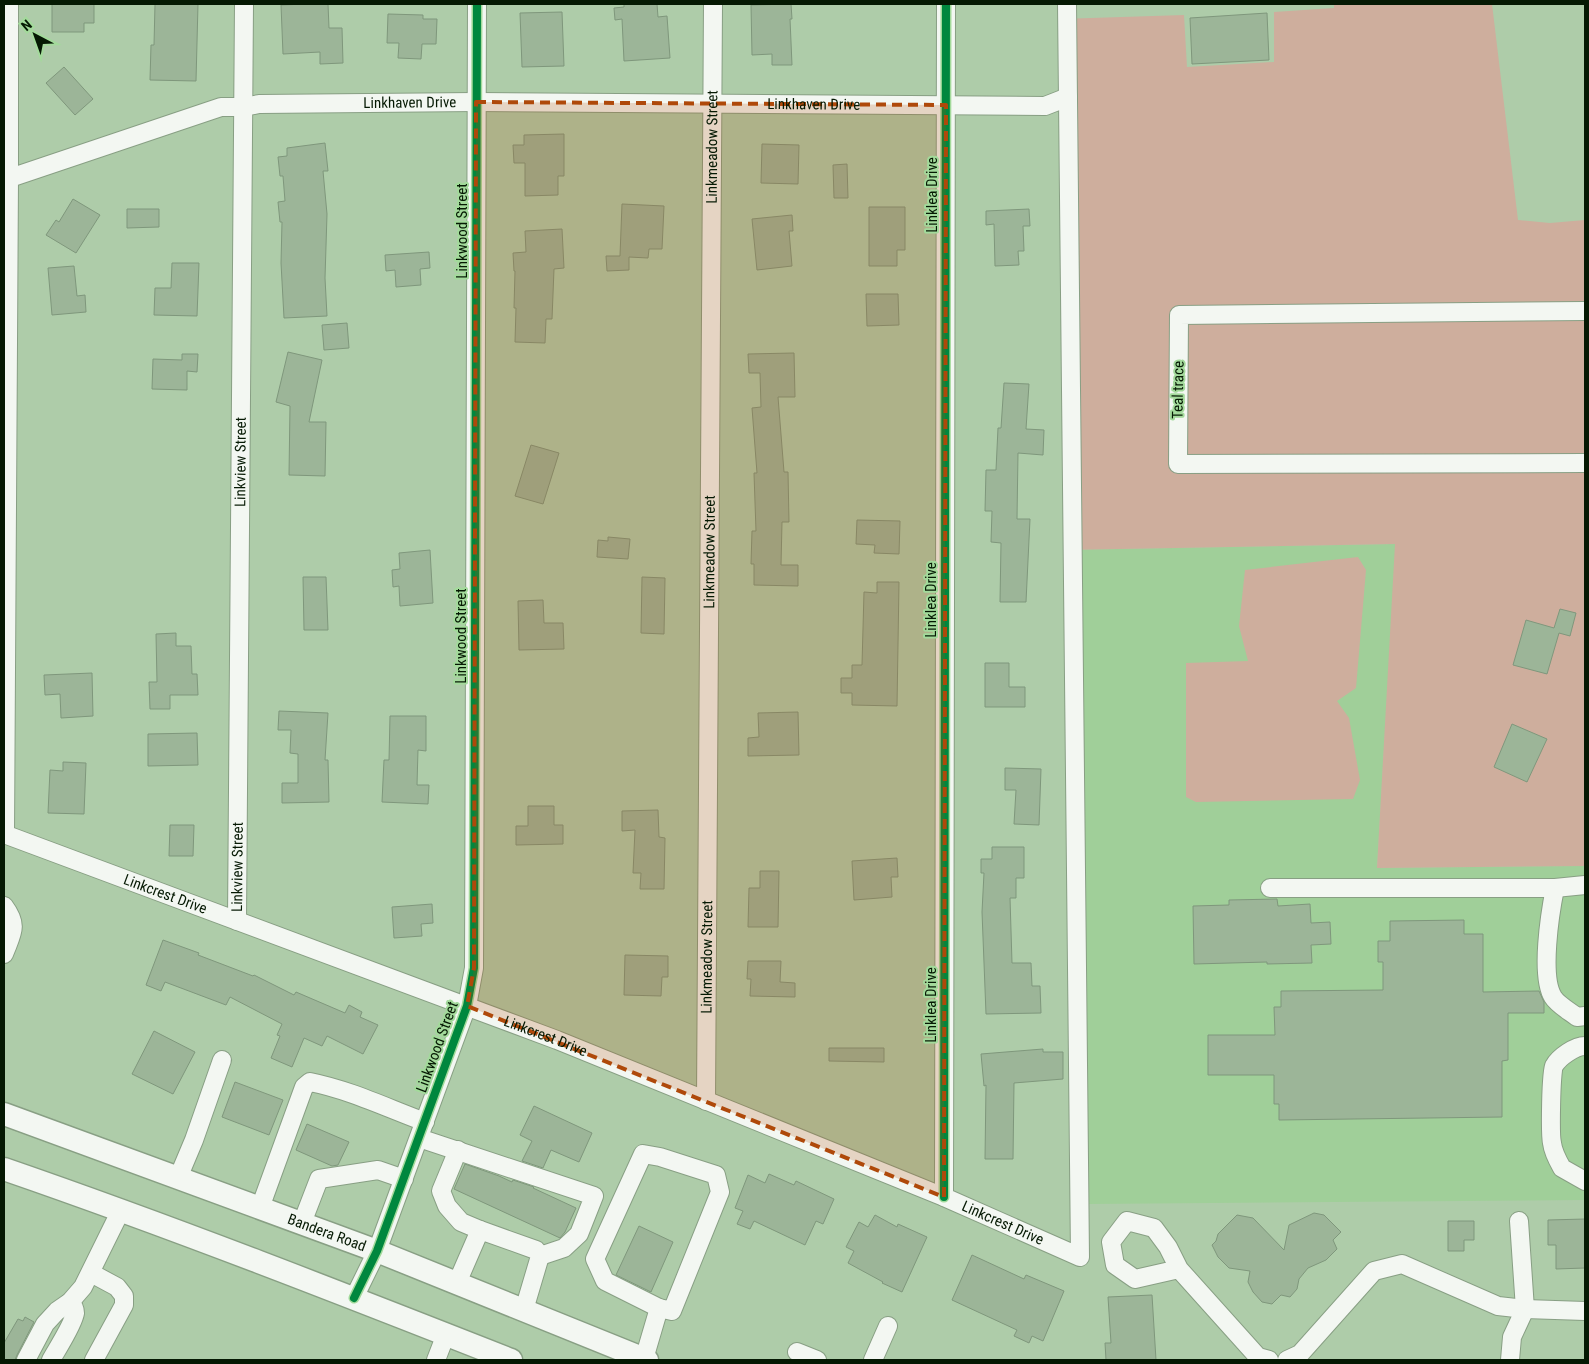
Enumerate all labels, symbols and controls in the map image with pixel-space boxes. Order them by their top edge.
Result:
north arrow [10,10,60,60]
text: N [18,16,35,34]
street label: Linkmeadow Street [703,90,721,204]
street label: Linkhaven Drive [363,93,456,112]
street label: Linkhaven Drive [767,95,860,114]
street label: Linklea Drive [923,157,941,233]
street label: Linkwood Street [453,183,471,279]
street label: Teal trace [1168,361,1188,419]
street label: Linkview Street [231,417,250,507]
street label: Linkmeadow Street [700,495,719,609]
street label: Linklea Drive [922,562,940,638]
street label: Linkwood Street [452,588,470,684]
street label: Linkview Street [228,822,247,912]
street label: Linkcrest Drive [121,870,209,918]
street label: Linkmeadow Street [698,900,716,1014]
street label: Linklea Drive [922,967,940,1043]
street label: Linkwood Street [412,999,462,1095]
street label: Linkcrest Drive [501,1012,590,1060]
street label: Linkcrest Drive [959,1197,1046,1249]
street label: Bandera Road [285,1210,369,1255]

